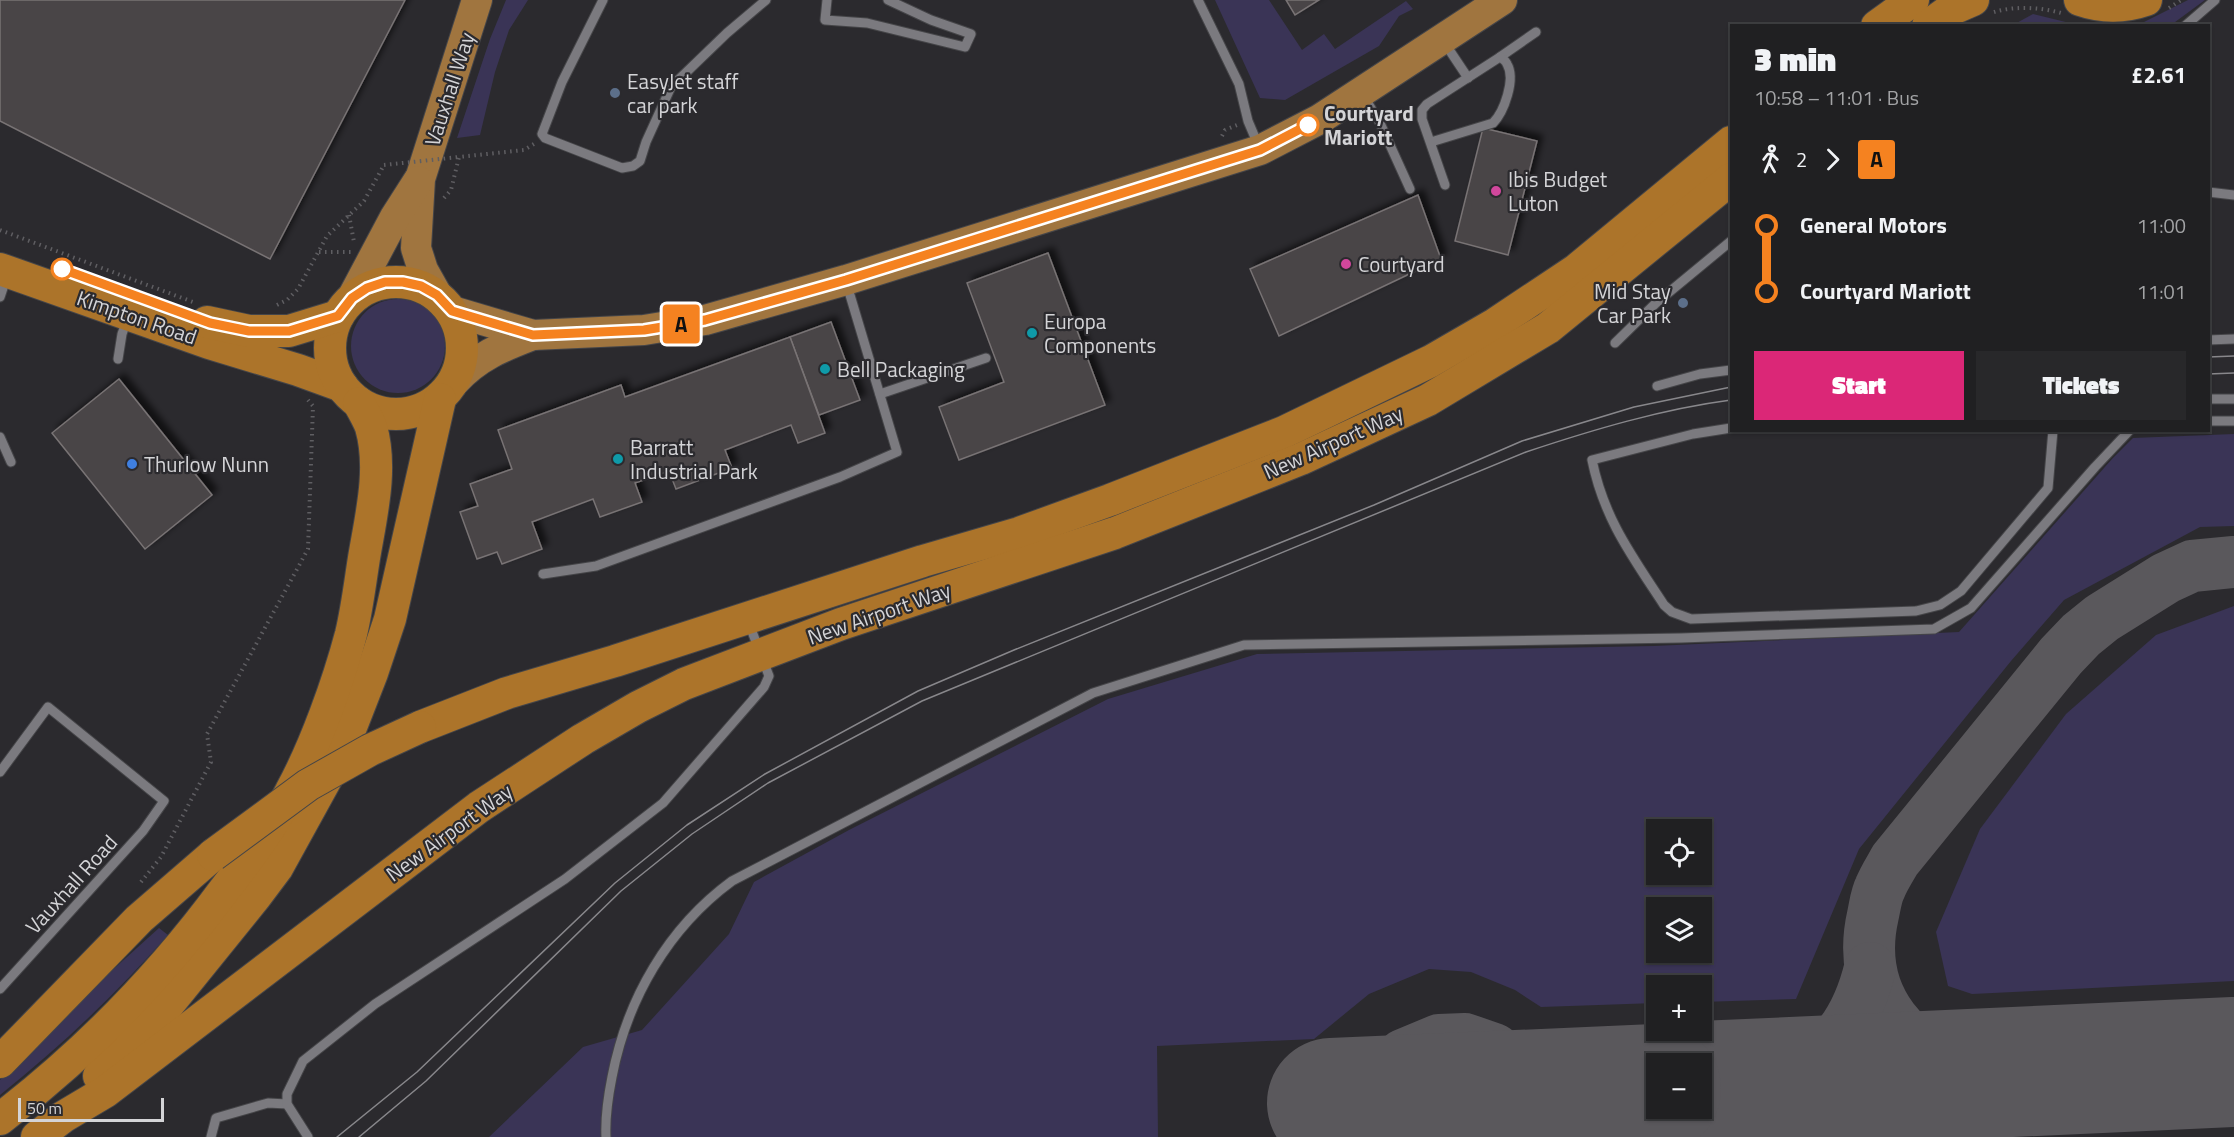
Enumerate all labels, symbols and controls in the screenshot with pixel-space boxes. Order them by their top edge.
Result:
street label: Vauxhall Way [416,28,482,150]
text: 3 min [1754,34,1836,84]
text: £2.61 [2131,58,2186,92]
place label: EasyJet staff car park [627,65,738,121]
text: 10:58 – 11:01 · Bus [1754,82,1919,113]
marker: EasyJet staff car park [608,86,622,100]
place label: Courtyard Mariott [1324,97,1414,153]
marker: Courtyard Mariott [1297,114,1319,136]
icon: walk [1754,143,1787,176]
icon: forward [1816,143,1849,176]
text: A [1870,143,1883,175]
text: 2 [1796,144,1807,175]
place label: Ibis Budget Luton [1508,163,1608,219]
marker: Ibis Budget Luton [1489,184,1503,198]
text: General Motors [1800,208,1947,242]
text: 11:00 [2137,210,2186,241]
place label: Courtyard [1358,248,1445,280]
marker: Courtyard [1339,257,1353,271]
unlabelled marker [51,258,73,280]
text: Courtyard Mariott [1800,274,1971,308]
place label: Mid Stay Car Park [1594,275,1671,331]
text: 11:01 [2137,276,2186,307]
street label: Kimpton Road [73,282,201,352]
marker: Mid Stay Car Park [1676,296,1690,310]
line badge: A [662,304,700,344]
place label: Europa Components [1044,305,1156,361]
text: A [675,308,687,340]
marker: Europa Components [1025,326,1039,340]
button: Start [1754,351,1964,420]
button: Tickets [1976,351,2186,420]
place label: Bell Packaging [837,353,965,385]
marker: Bell Packaging [818,362,832,376]
street label: New Airport Way [1258,397,1408,487]
place label: Barratt Industrial Park [630,431,758,487]
place label: Thurlow Nunn [144,448,269,480]
marker: Barratt Industrial Park [611,452,625,466]
marker: Thurlow Nunn [125,457,139,471]
street label: New Airport Way [803,573,955,653]
street label: New Airport Way [379,775,519,889]
map controls [1646,819,1712,1119]
button: locate [1646,819,1712,885]
street label: Vauxhall Road [17,827,125,941]
button: layers [1646,897,1712,963]
button: + [1646,975,1712,1041]
button: − [1646,1053,1712,1119]
scale bar [18,1095,164,1122]
text: 50 m [27,1096,62,1120]

